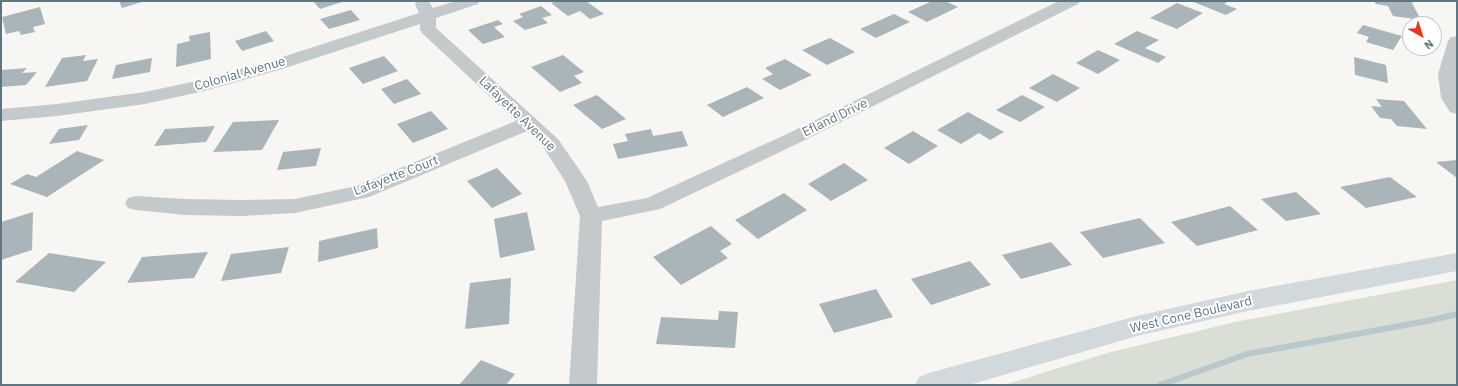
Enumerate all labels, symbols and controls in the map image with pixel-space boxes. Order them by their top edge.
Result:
north arrow [1402,16,1442,56]
text: N [1421,37,1436,52]
street label: Colonial Avenue [193,54,287,94]
street label: Lafayette Avenue [475,73,559,155]
street label: Efland Drive [800,96,870,140]
street label: Lafayette Court [351,153,441,199]
street label: West Cone Boulevard [1129,293,1253,337]

